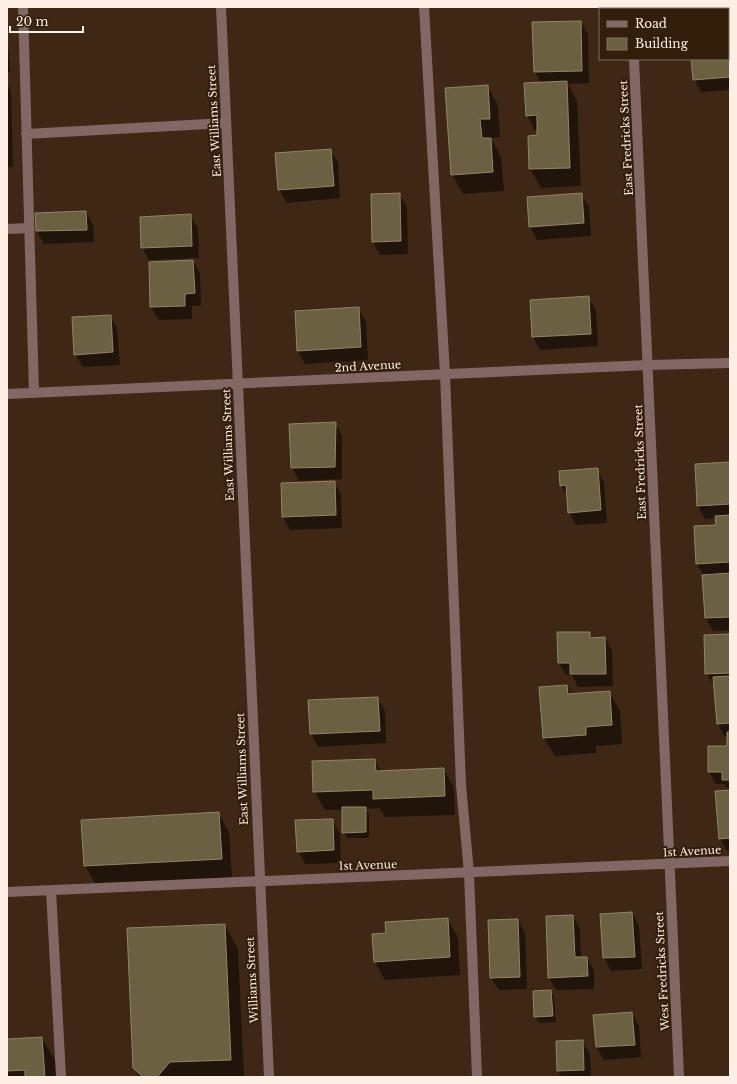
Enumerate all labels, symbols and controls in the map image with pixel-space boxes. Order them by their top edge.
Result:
scale bar [10,8,83,34]
legend [599,8,729,60]
text: 20 m [16,14,48,29]
text: Road [635,16,667,31]
text: Building [635,36,689,51]
street label: East Williams Street [204,64,224,178]
street label: East Fredricks Street [616,79,636,196]
street label: 2nd Avenue [334,357,402,375]
street label: East Williams Street [219,388,237,502]
street label: East Fredricks Street [631,403,649,520]
street label: East Williams Street [233,712,251,826]
street label: 1st Avenue [662,842,722,860]
street label: 1st Avenue [338,857,398,873]
street label: West Fredricks Street [652,910,672,1032]
street label: Williams Street [243,936,261,1025]

